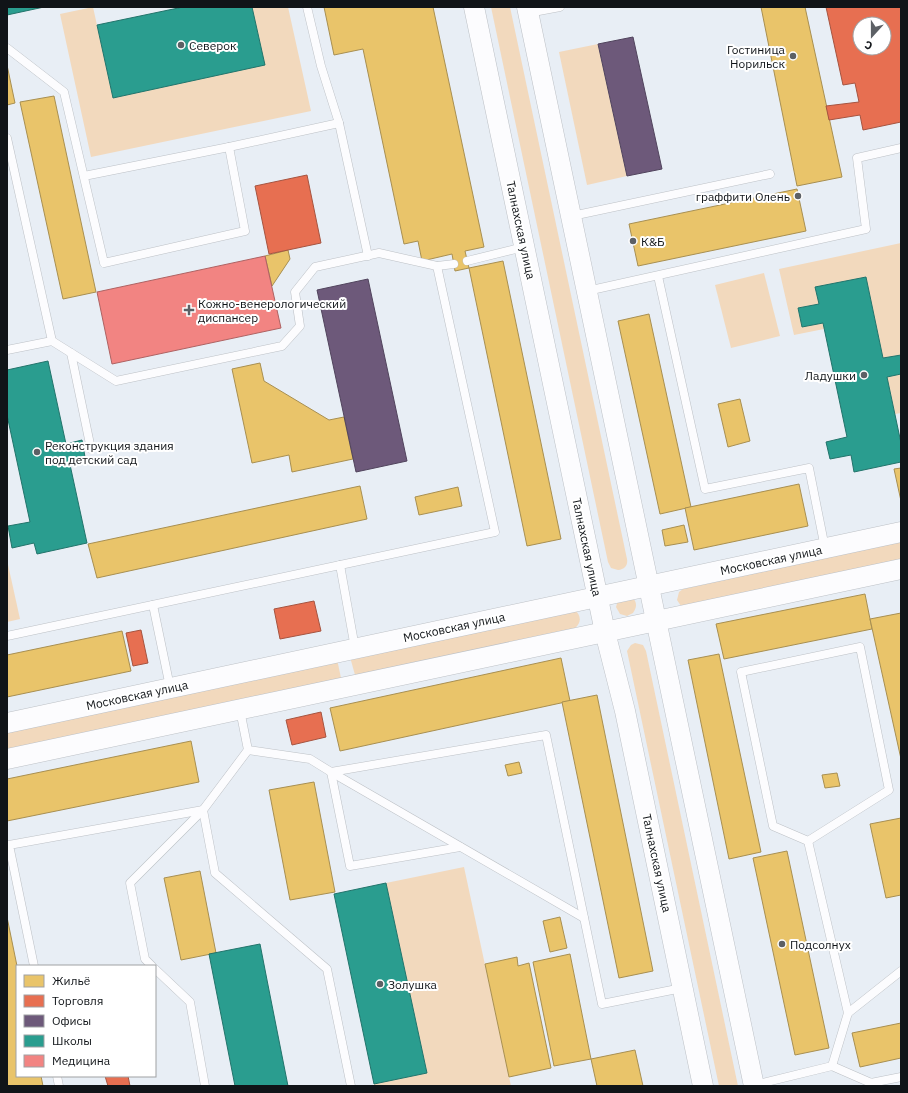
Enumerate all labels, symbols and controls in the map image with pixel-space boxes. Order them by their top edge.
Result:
north arrow [852,16,892,56]
place label: Северок [189,38,237,53]
text: С [863,38,874,53]
marker: Северок [176,40,186,50]
place label: Гостиница Норильск [727,42,786,71]
marker: Гостиница Норильск [788,51,798,61]
street label: Талнахская улица [503,179,539,281]
place label: граффити Олень [696,189,790,204]
marker: граффити Олень [793,191,803,201]
place label: К&Б [641,234,665,249]
marker: К&Б [628,236,638,246]
place label: Кожно-венерологический диспансер [198,296,346,325]
marker: Кожно-венерологический диспансер [183,304,195,316]
place label: Ладушки [805,368,856,383]
marker: Ладушки [859,370,869,380]
place label: Реконструкция здания под детский сад [45,438,174,467]
marker: Реконструкция здания под детский сад [32,447,42,457]
street label: Талнахская улица [569,496,605,598]
street label: Московская улица [719,542,824,578]
street label: Московская улица [402,609,507,645]
street label: Московская улица [85,677,190,713]
street label: Талнахская улица [639,812,675,914]
place label: Подсолнух [790,937,851,952]
marker: Подсолнух [777,939,787,949]
legend [16,965,156,1077]
text: Жильё [52,973,91,988]
place label: Золушка [388,977,438,992]
marker: Золушка [375,979,385,989]
text: Торговля [52,993,103,1008]
text: Офисы [52,1013,91,1028]
text: Школы [52,1033,92,1048]
text: Медицина [52,1053,111,1068]

